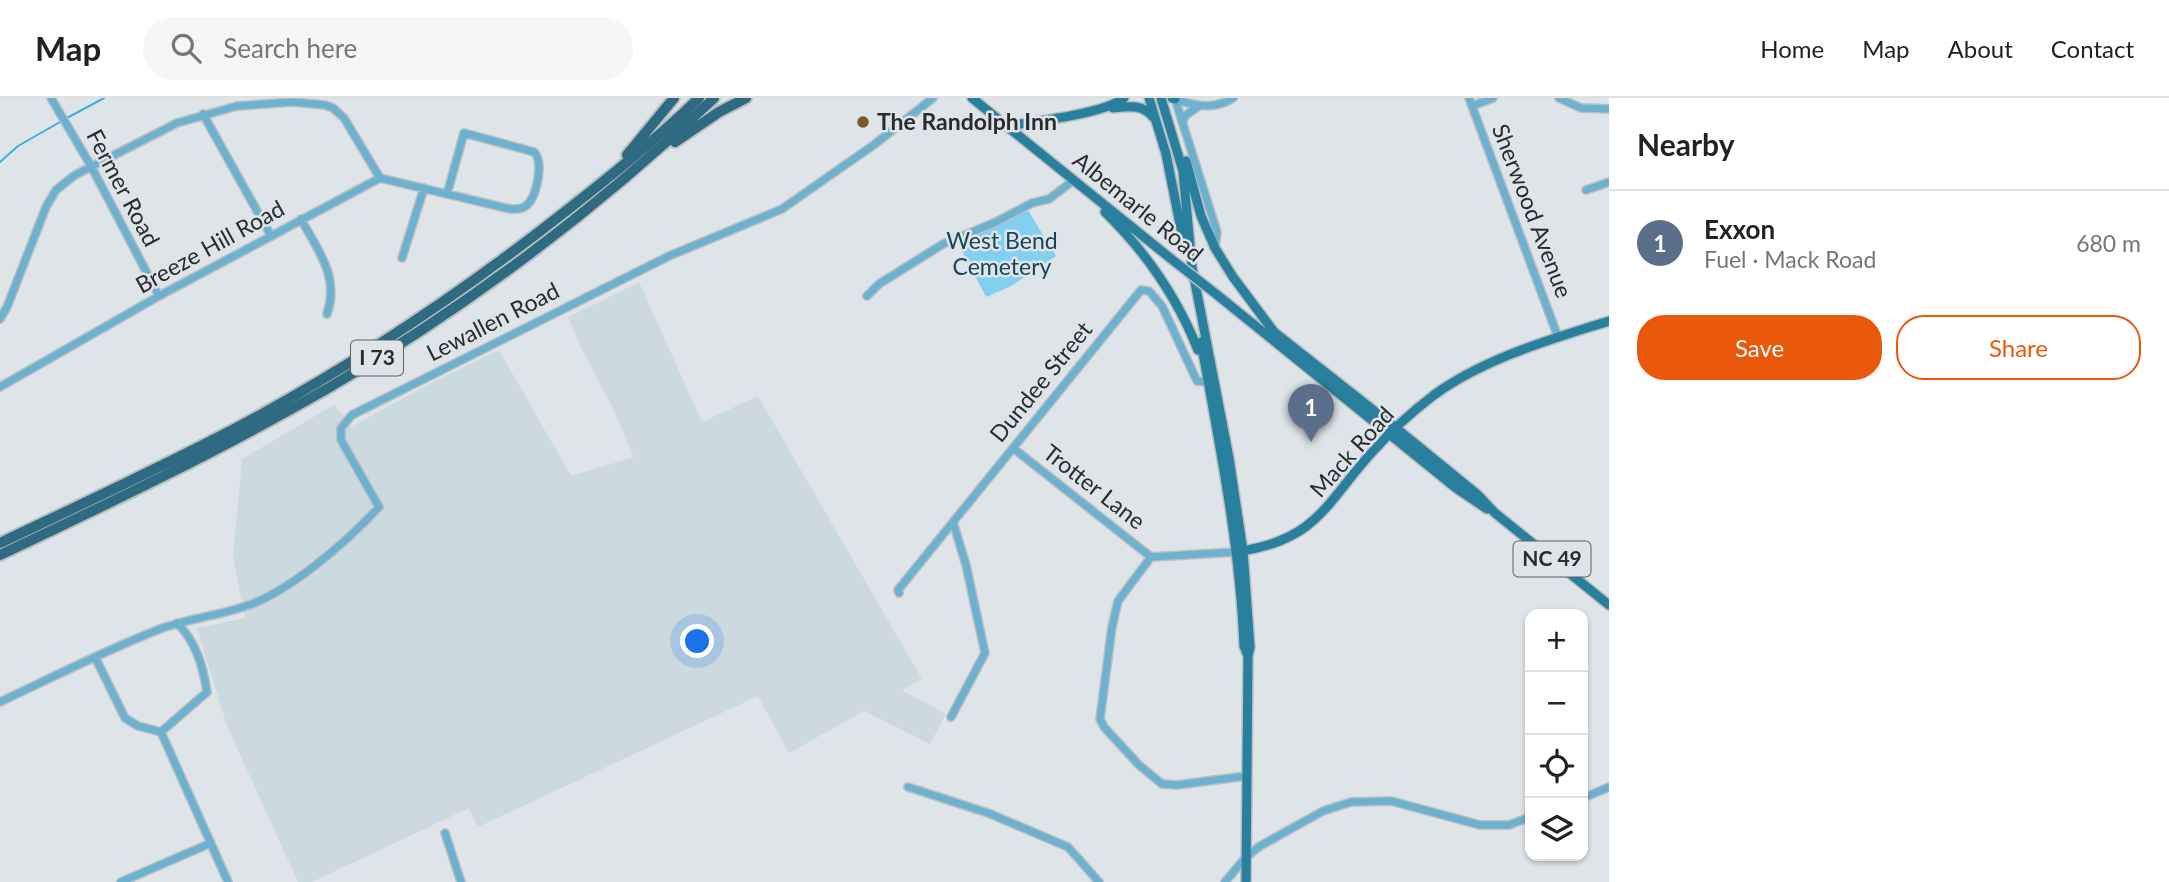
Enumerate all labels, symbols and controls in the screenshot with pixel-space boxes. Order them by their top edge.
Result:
search box [143,17,633,80]
text: Map [35,28,101,68]
icon: search [167,29,205,67]
text: Search here [223,32,357,64]
text: Home [1760,34,1824,63]
text: Map [1862,34,1910,63]
text: About [1948,34,2013,63]
text: Contact [2051,34,2134,63]
place label: The Randolph Inn [877,107,1057,135]
marker: The Randolph Inn [855,114,871,130]
street label: Sherwood Avenue [1487,120,1579,301]
street label: Fermer Road [81,124,166,251]
text: Nearby [1637,126,1735,162]
street label: Albemarle Road [1068,145,1209,267]
street label: Breeze Hill Road [130,194,289,299]
text: Exxon [1704,213,1775,245]
park label: West Bend Cemetery [946,226,1058,280]
text: 1 [1653,229,1667,257]
text: 680 m [2076,229,2141,257]
text: Fuel · Mack Road [1704,245,1876,273]
street label: Lewallen Road [422,276,564,367]
street label: Dundee Street [983,315,1098,447]
button: Save [1637,315,1882,380]
button: Share [1896,315,2141,380]
road number: I 73 [351,341,403,376]
pin: 1 [1288,384,1334,442]
street label: Mack Road [1303,400,1399,502]
street label: Trotter Lane [1038,438,1151,535]
road number: NC 49 [1514,542,1590,576]
map controls [1525,609,1588,861]
button: + [1525,609,1588,672]
your location [680,624,714,658]
button: − [1525,672,1588,735]
button: locate [1525,735,1588,798]
button: layers [1525,798,1588,861]

